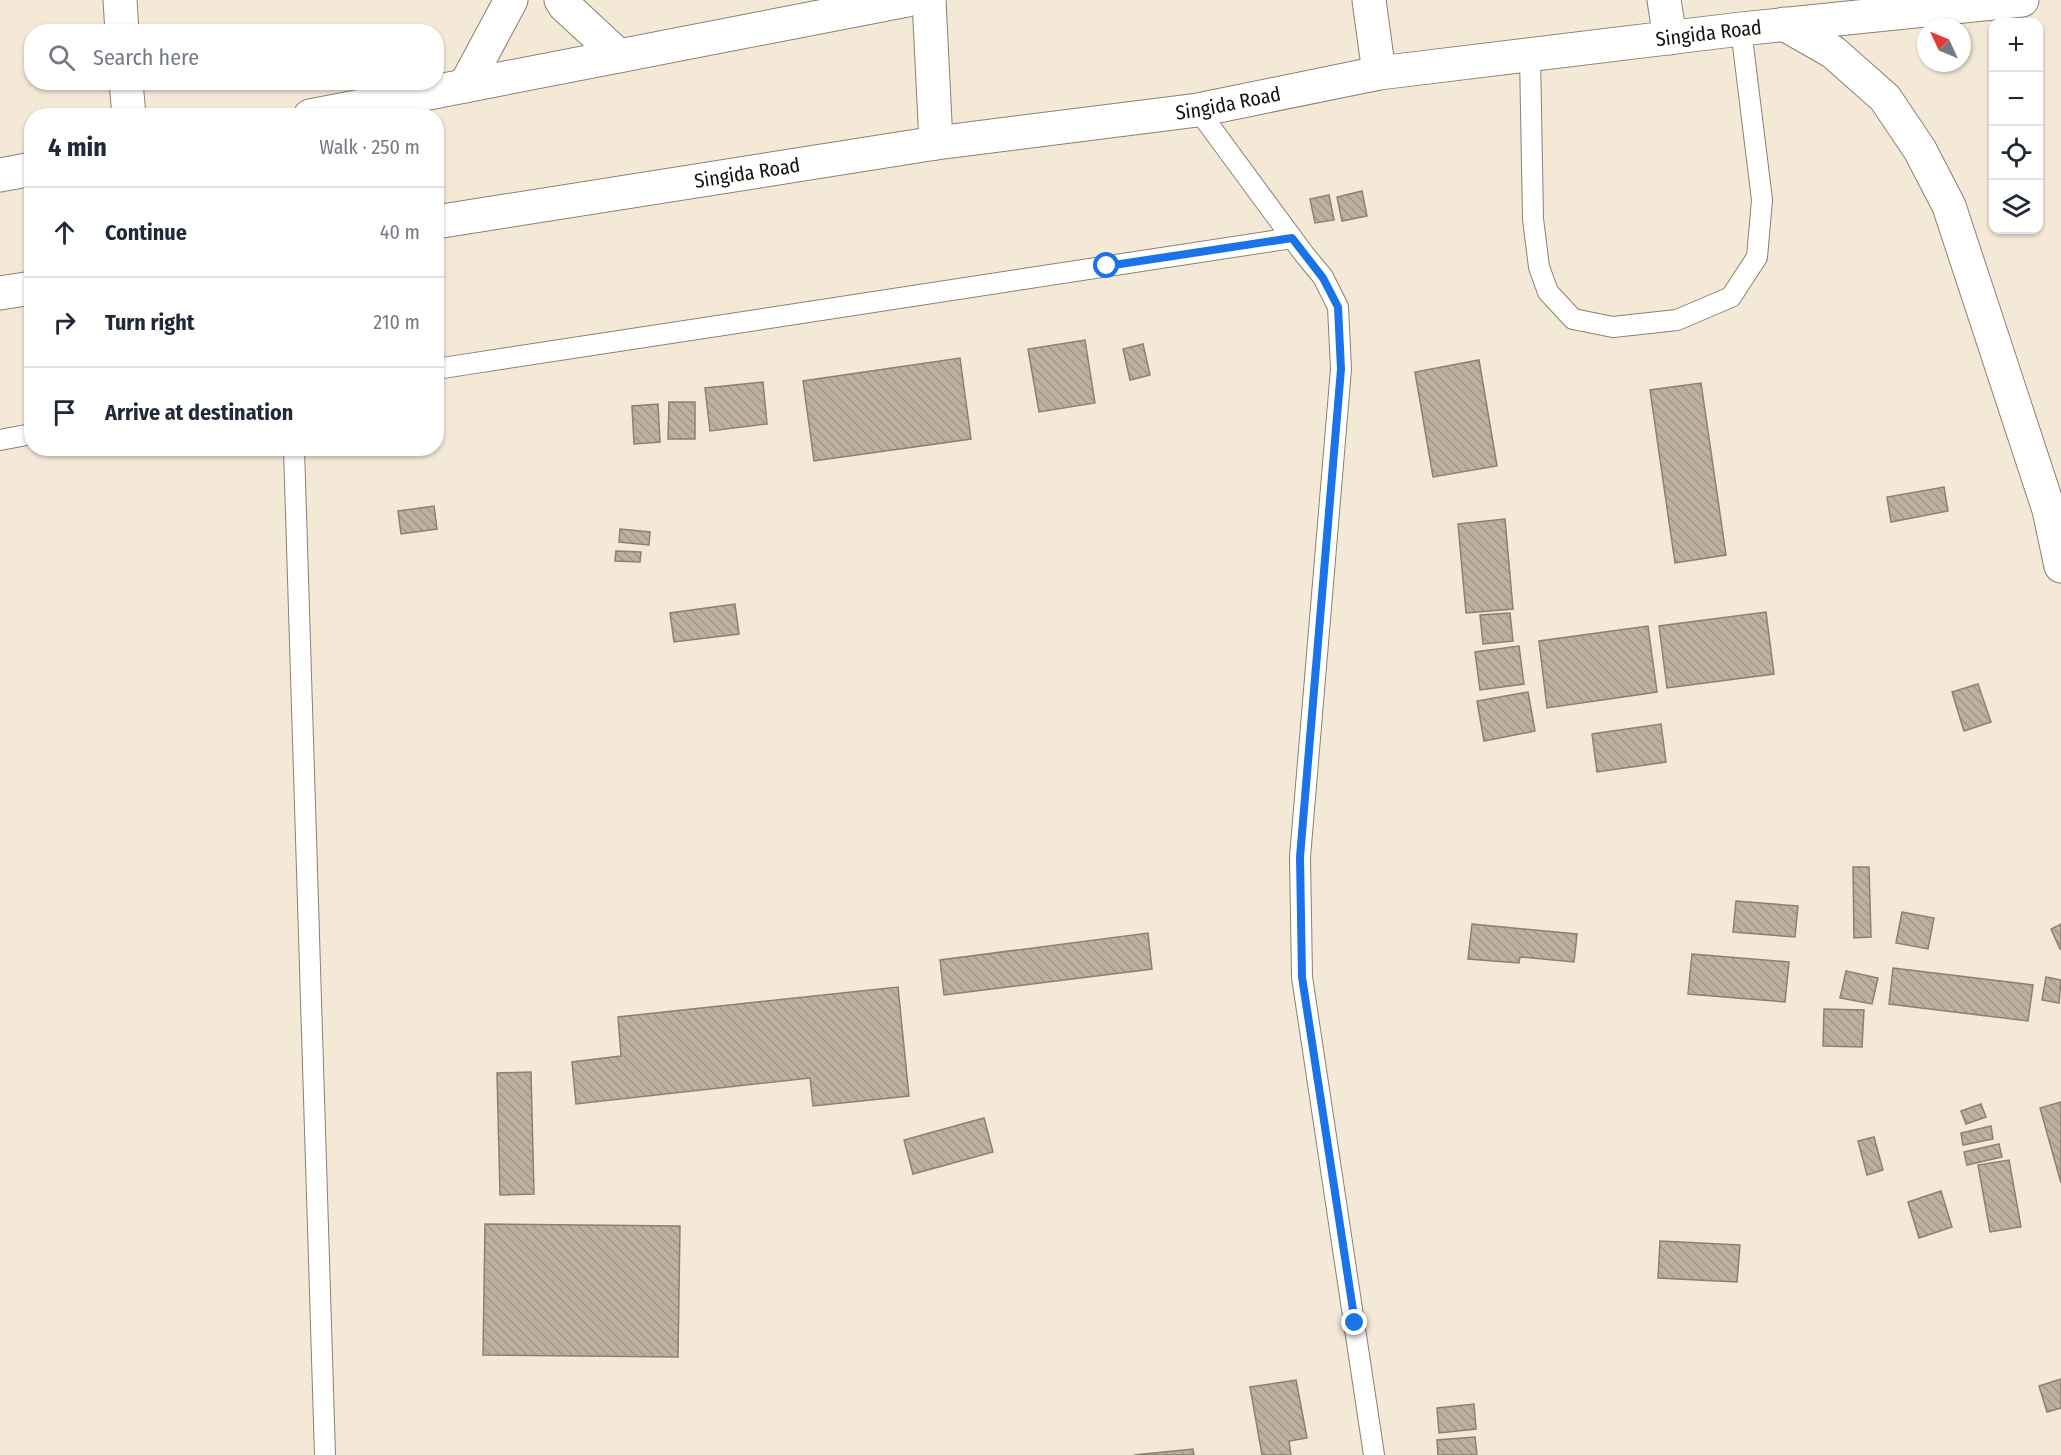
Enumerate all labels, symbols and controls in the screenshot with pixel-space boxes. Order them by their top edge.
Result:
street label: Singida Road [1654,15,1763,51]
north arrow [1917,18,1971,72]
map controls [1989,18,2043,234]
button: + [1989,18,2043,72]
search box [24,24,444,90]
icon: search [45,41,78,74]
text: Search here [93,44,199,71]
button: − [1989,72,2043,126]
street label: Singida Road [1174,81,1283,125]
button: locate [1989,126,2043,180]
text: 4 min [48,132,107,163]
text: Walk · 250 m [319,135,420,159]
street label: Singida Road [693,153,802,193]
button: layers [1989,180,2043,234]
icon: ahead [48,216,81,249]
text: Continue [105,219,187,246]
text: 40 m [380,220,420,244]
route start [1093,252,1119,278]
icon: right [48,306,81,339]
text: Turn right [105,309,194,336]
text: 210 m [373,310,420,334]
icon: arrive [48,396,81,429]
text: Arrive at destination [105,399,293,426]
route end [1341,1309,1367,1335]

